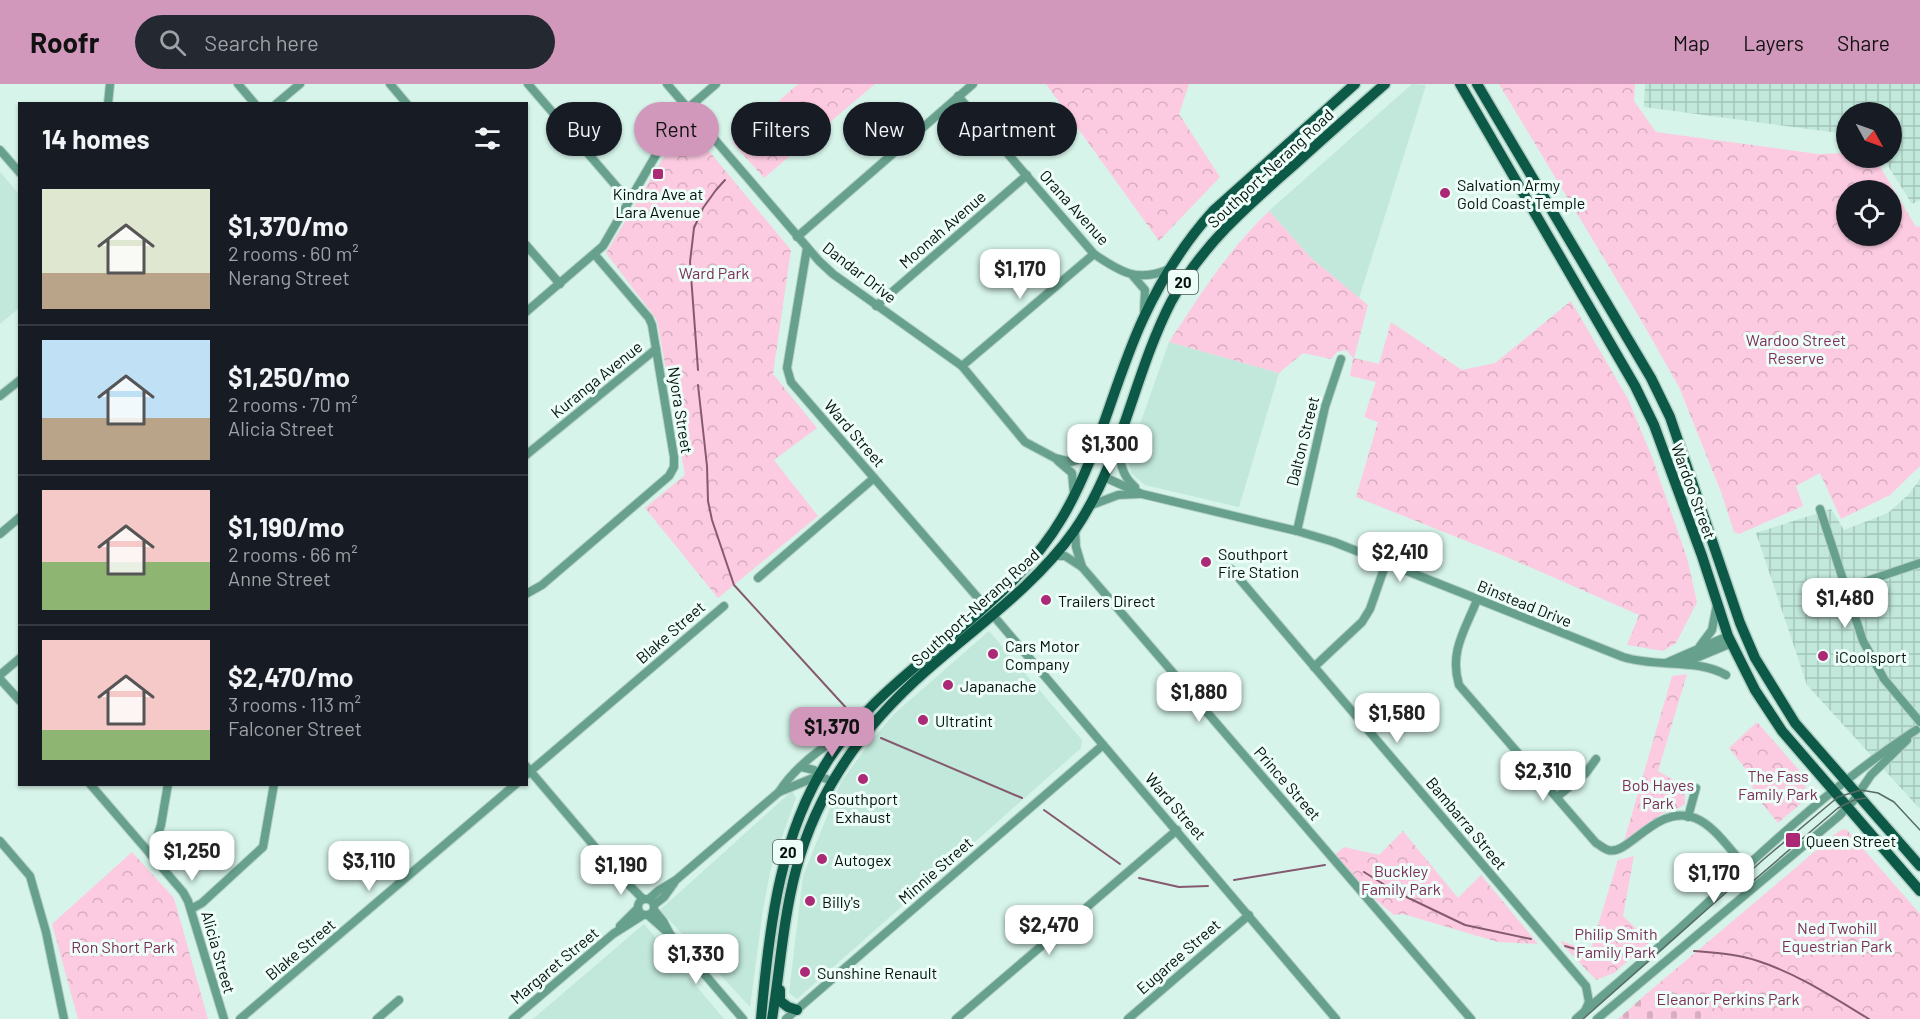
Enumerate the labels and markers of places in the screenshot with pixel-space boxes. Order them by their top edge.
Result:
marker: Kindra Ave at Lara Avenue [651,167,665,181]
place label: Salvation Army Gold Coast Temple [1457,175,1585,212]
place label: Kindra Ave at Lara Avenue [613,184,703,221]
marker: Salvation Army Gold Coast Temple [1438,186,1452,200]
pin: $1,170 [971,249,1069,300]
pin: $1,300 [1061,424,1159,475]
pin: $2,410 [1351,532,1449,583]
place label: Southport Fire Station [1218,544,1299,581]
marker: Southport Fire Station [1199,555,1213,569]
pin: $1,480 [1796,578,1894,629]
place label: Trailers Direct [1058,591,1156,610]
marker: Trailers Direct [1039,593,1053,607]
place label: Cars Motor Company [1005,636,1080,673]
marker: Cars Motor Company [986,647,1000,661]
place label: iCoolsport [1835,647,1907,666]
marker: iCoolsport [1816,649,1830,663]
pin: $1,880 [1150,672,1248,723]
place label: Japanache [960,676,1037,695]
marker: Japanache [941,678,955,692]
pin: $1,580 [1348,693,1446,744]
pin: $1,370 [783,707,881,758]
place label: Ultratint [935,711,993,730]
marker: Ultratint [916,713,930,727]
pin: $2,310 [1494,751,1592,802]
marker: Southport Exhaust [856,772,870,786]
place label: Southport Exhaust [828,789,898,826]
pin: $1,250 [143,831,241,882]
marker: Queen Street [1784,831,1802,849]
place label: Queen Street [1806,831,1896,850]
pin: $3,110 [320,841,418,892]
pin: $1,190 [572,845,670,896]
place label: Autogex [834,850,891,869]
marker: Autogex [815,852,829,866]
pin: $1,170 [1665,853,1763,904]
place label: Billy's [822,892,860,911]
marker: Billy's [803,894,817,908]
pin: $2,470 [1000,905,1098,956]
pin: $1,330 [647,934,745,985]
place label: Sunshine Renault [817,963,937,982]
marker: Sunshine Renault [798,965,812,979]

